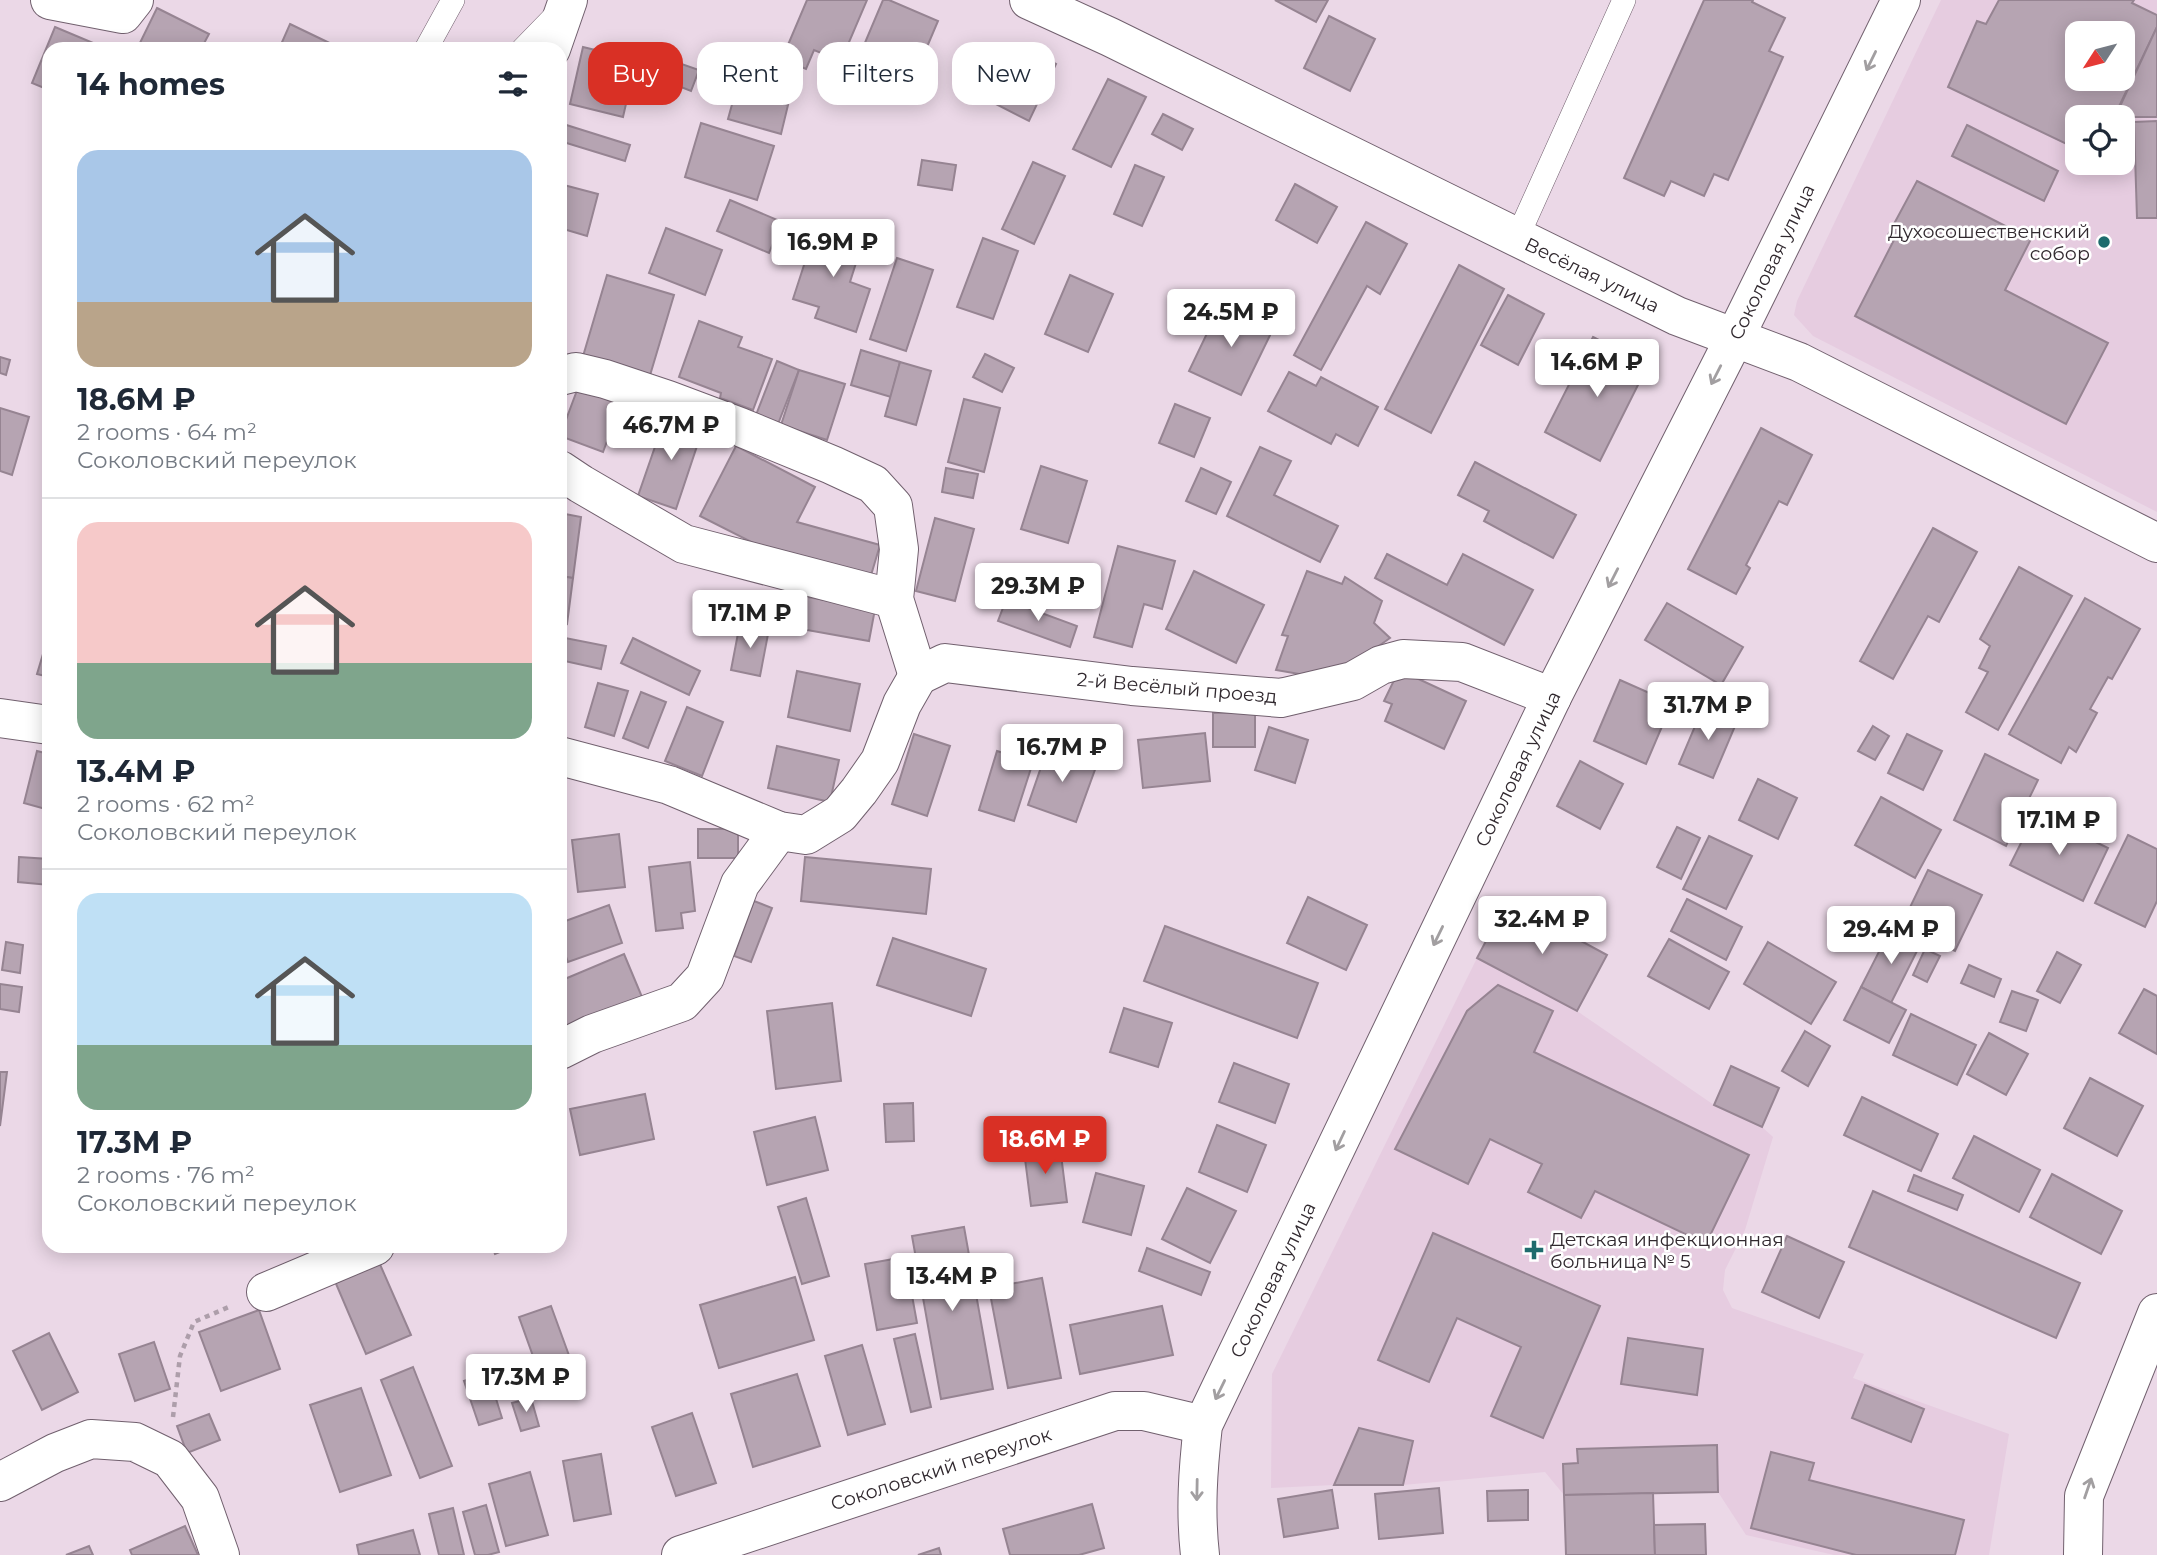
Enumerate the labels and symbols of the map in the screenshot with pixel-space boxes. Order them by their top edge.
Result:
north arrow [2065,21,2135,91]
one-way arrow [1864,50,1878,71]
street label: Соколовая улица [1724,180,1820,344]
pin: 16.9M ₽ [768,219,898,279]
place label: Духосошественский собор [1888,220,2090,265]
street label: Весёлая улица [1521,232,1663,318]
marker: Духосошественский собор [2096,234,2112,250]
pin: 24.5M ₽ [1166,290,1296,349]
pin: 14.6M ₽ [1532,340,1662,399]
one-way arrow [1708,364,1722,385]
pin: 46.7M ₽ [606,402,736,462]
pin: 29.3M ₽ [973,564,1103,623]
one-way arrow [1605,567,1619,588]
pin: 17.1M ₽ [685,590,815,650]
street label: 2-й Весёлый проезд [1076,668,1278,708]
pin: 31.7M ₽ [1643,682,1773,742]
street label: Соколовая улица [1470,687,1566,851]
pin: 16.7M ₽ [997,724,1127,784]
pin: 17.1M ₽ [1994,798,2124,857]
pin: 32.4M ₽ [1477,897,1607,956]
pin: 29.4M ₽ [1826,906,1956,966]
one-way arrow [1431,925,1444,946]
pin: 18.6M ₽ [980,1116,1110,1176]
one-way arrow [1332,1130,1346,1151]
street label: Соколовая улица [1225,1198,1321,1362]
place label: Детская инфекционная больница № 5 [1550,1228,1784,1273]
marker: Детская инфекционная больница № 5 [1524,1240,1544,1260]
pin: 13.4M ₽ [887,1254,1017,1313]
pin: 17.3M ₽ [461,1354,591,1414]
one-way arrow [1212,1379,1226,1400]
street label: Соколовский переулок [828,1422,1054,1516]
one-way arrow [2083,1477,2095,1499]
one-way arrow [1190,1478,1204,1501]

